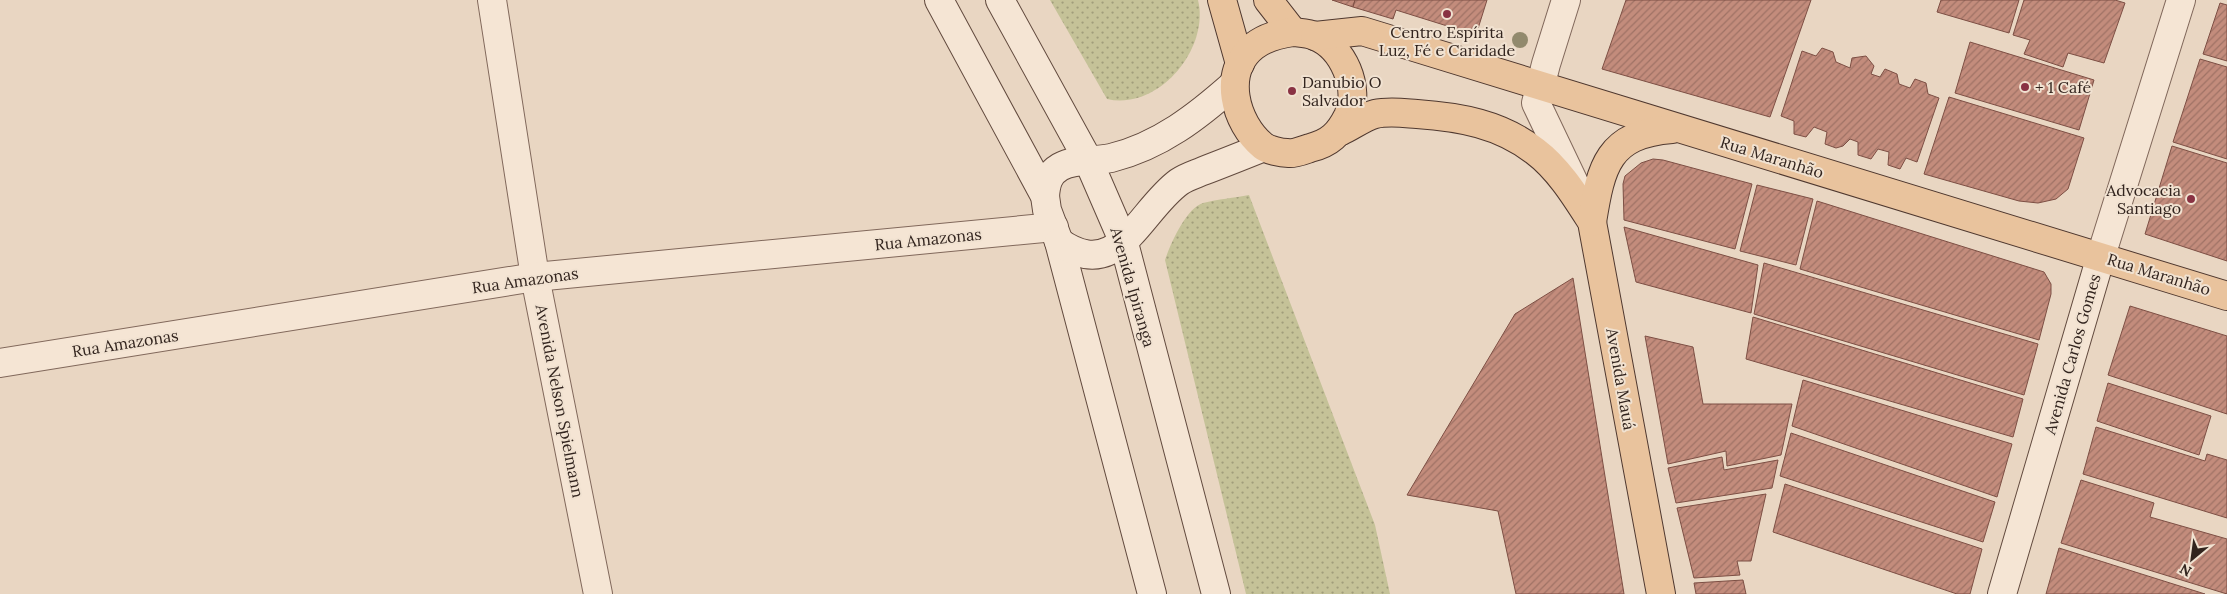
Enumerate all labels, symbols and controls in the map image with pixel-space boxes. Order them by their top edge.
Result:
marker: Centro Espírita Luz, Fé e Caridade [1441,8,1453,20]
place label: Centro Espírita Luz, Fé e Caridade [1379,22,1516,60]
place label: Danubio O Salvador [1302,72,1381,110]
place label: + 1 Café [2035,77,2091,97]
marker: + 1 Café [2019,81,2031,93]
marker: Danubio O Salvador [1286,85,1298,97]
street label: Rua Maranhão [1718,132,1826,182]
place label: Advocacia Santiago [2105,180,2181,218]
marker: Advocacia Santiago [2185,193,2197,205]
street label: Rua Amazonas [874,223,982,255]
street label: Avenida Ipiranga [1106,224,1160,349]
street label: Rua Maranhão [2105,249,2213,299]
street label: Rua Amazonas [470,263,580,297]
street label: Avenida Carlos Gomes [2039,271,2105,438]
street label: Avenida Nelson Spielmann [531,302,589,500]
street label: Rua Amazonas [70,325,180,361]
street label: Avenida Mauá [1602,325,1640,432]
north arrow [2167,534,2217,584]
text: N [2176,560,2195,581]

